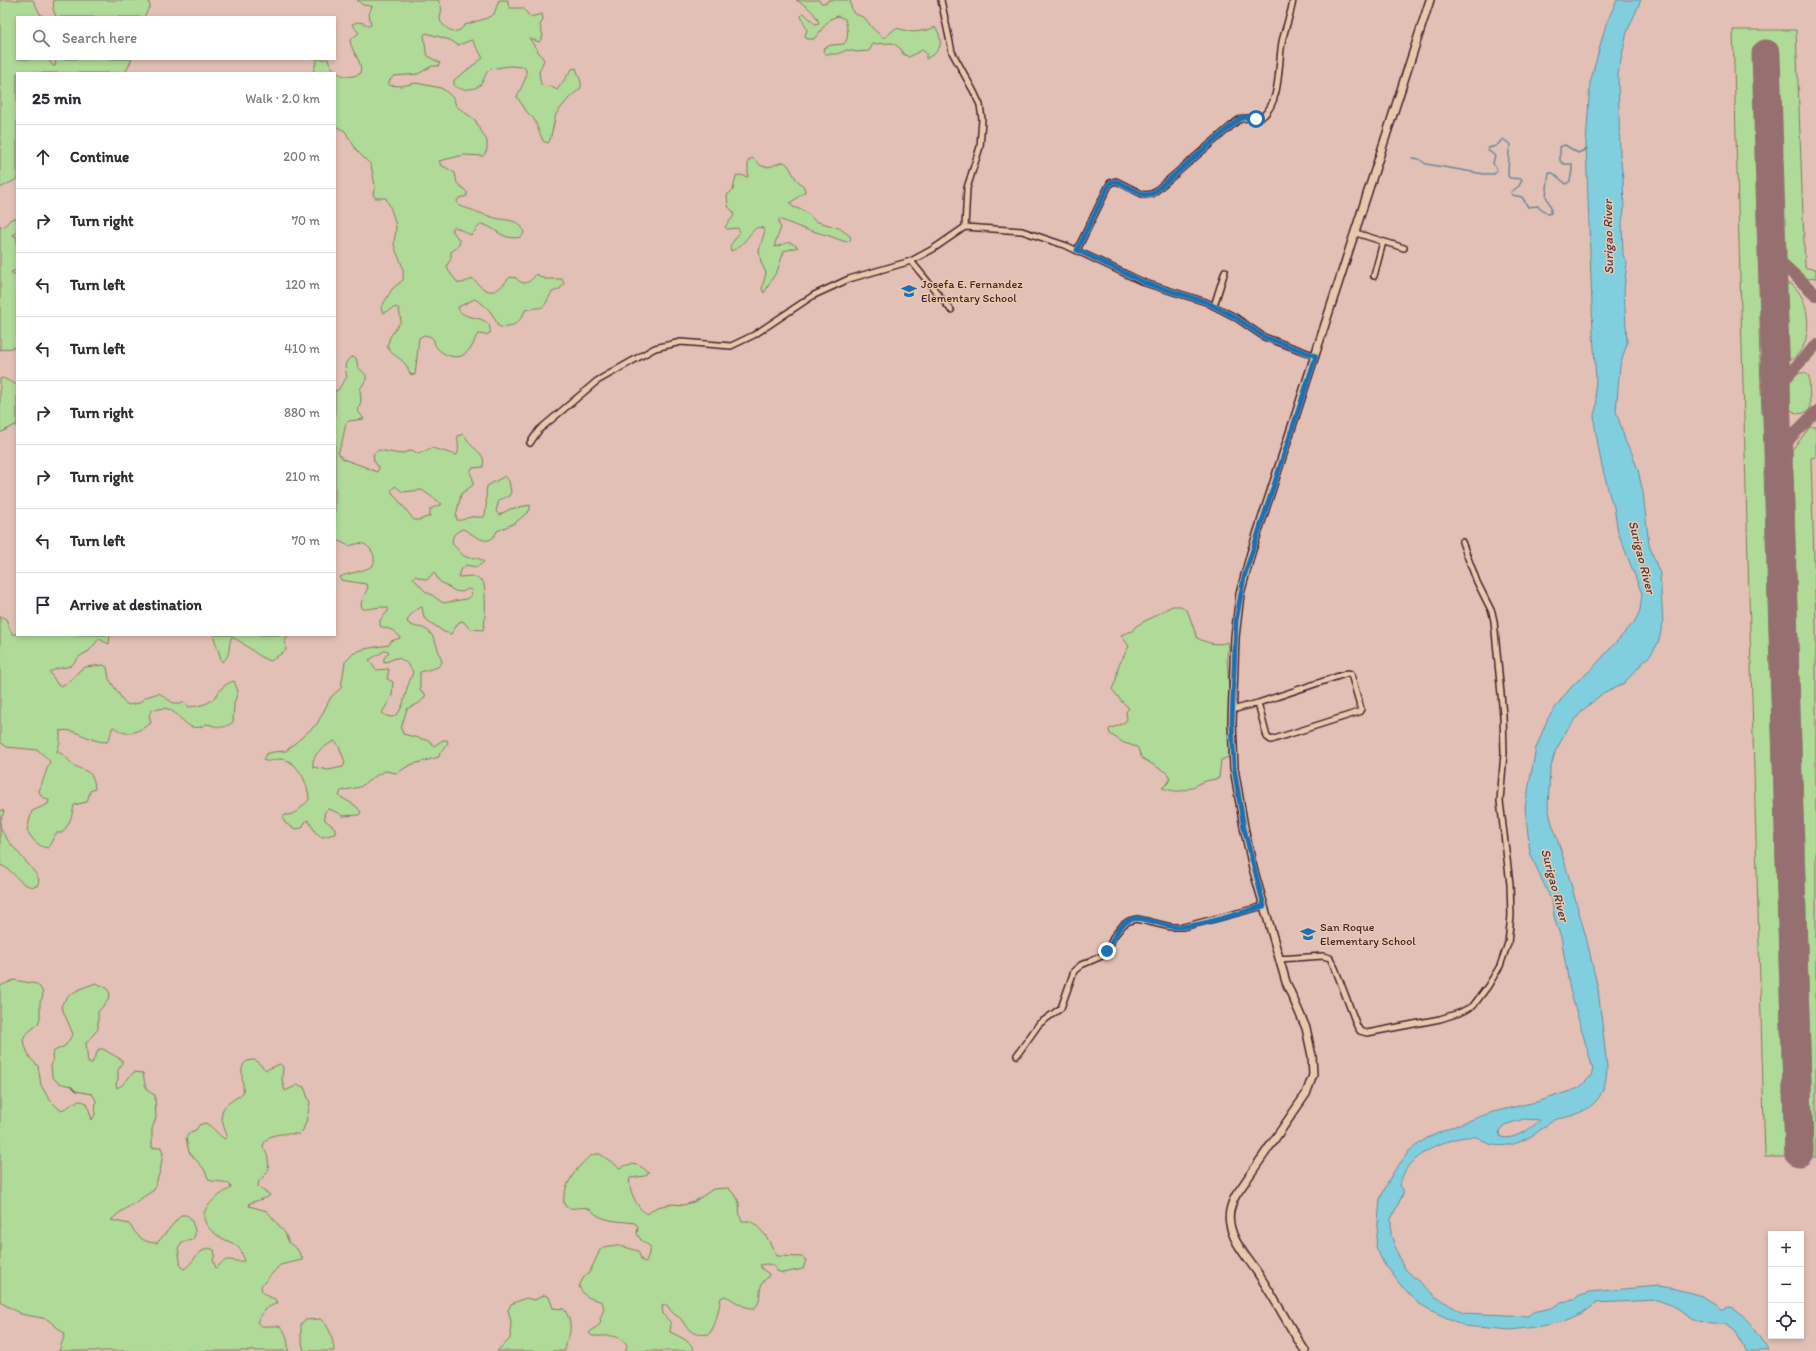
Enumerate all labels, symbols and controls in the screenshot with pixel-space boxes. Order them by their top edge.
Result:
search box [16,16,336,60]
icon: search [30,27,52,49]
text: Search here [62,29,137,47]
text: 25 min [32,88,81,108]
text: Walk · 2.0 km [245,91,320,106]
route start [1247,110,1265,128]
icon: ahead [32,146,54,168]
text: Continue [70,148,129,166]
text: 200 m [283,149,320,164]
water label: Surigao River [1600,198,1616,274]
icon: right [32,210,54,232]
text: Turn right [70,212,134,230]
text: 70 m [292,213,320,228]
icon: left [32,274,54,296]
text: Turn left [70,276,125,294]
text: 120 m [285,277,320,292]
place label: Josefa E. Fernandez Elementary School [921,277,1023,305]
school or university icon: Josefa E. Fernandez Elementary School [900,282,918,300]
icon: left [32,338,54,360]
text: Turn left [70,340,125,358]
text: 410 m [284,341,320,356]
icon: right [32,402,54,424]
text: Turn right [70,404,134,422]
text: 880 m [284,405,320,420]
icon: right [32,466,54,488]
text: Turn right [70,468,134,486]
text: 210 m [285,469,320,484]
water label: Surigao River [1626,519,1659,597]
icon: left [32,530,54,552]
text: Turn left [70,532,125,550]
text: 70 m [292,533,320,548]
icon: arrive [32,594,54,616]
text: Arrive at destination [70,596,202,614]
water label: Surigao River [1538,847,1572,925]
place label: San Roque Elementary School [1320,920,1416,948]
school or university icon: San Roque Elementary School [1299,925,1317,943]
route end [1098,942,1116,960]
map controls [1768,1231,1804,1339]
button: + [1768,1231,1804,1267]
button: − [1768,1267,1804,1303]
button: locate [1768,1303,1804,1339]

